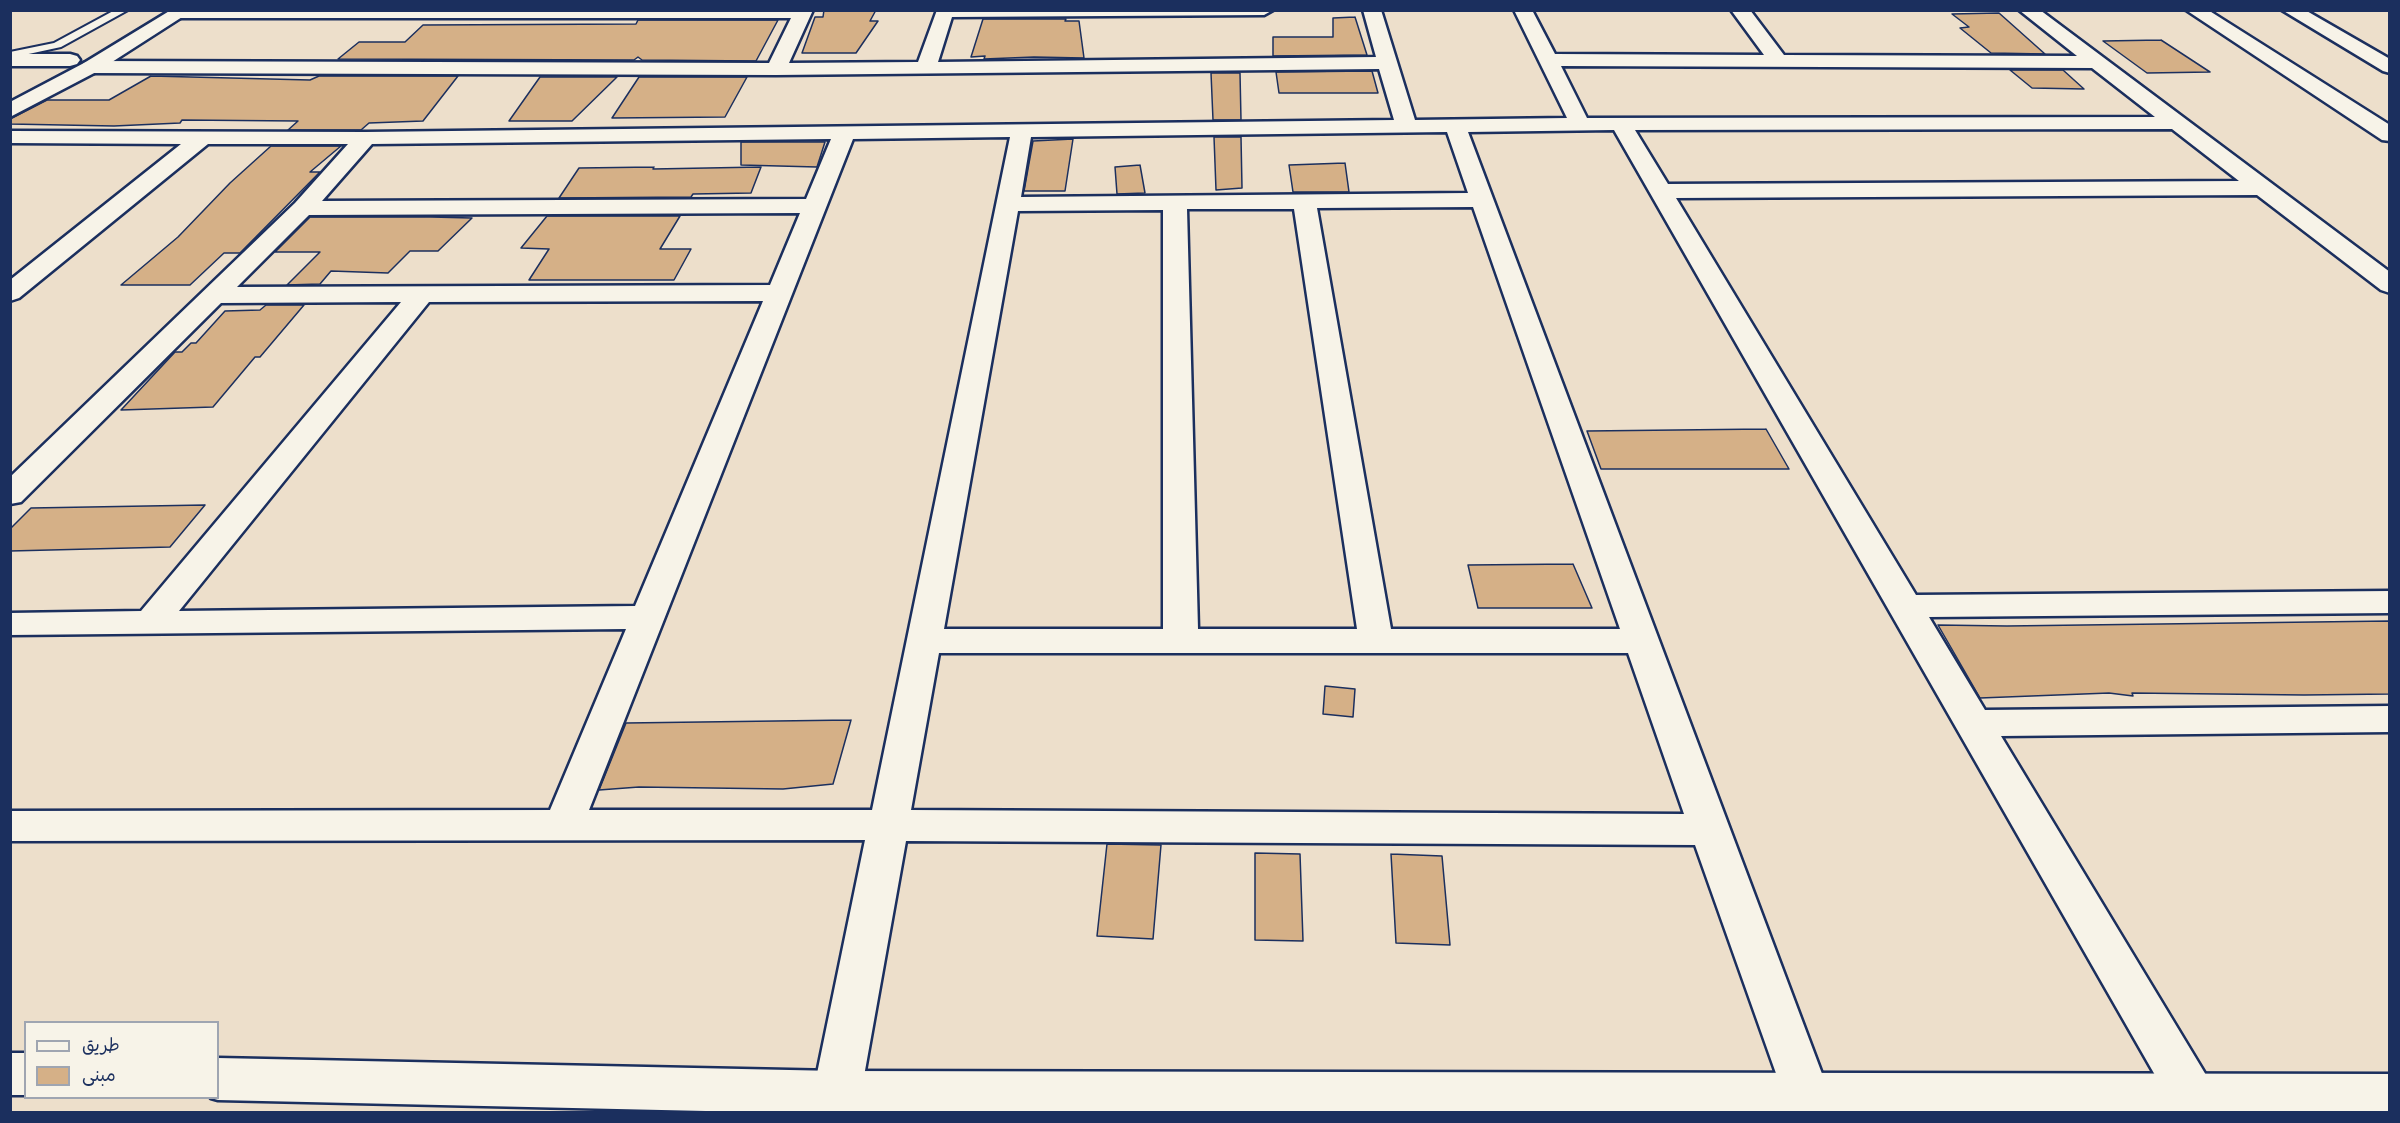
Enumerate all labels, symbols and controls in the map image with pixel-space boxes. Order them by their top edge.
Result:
legend [24,1021,219,1099]
text: طريق [82,1032,120,1056]
text: مبنى [82,1062,116,1086]

